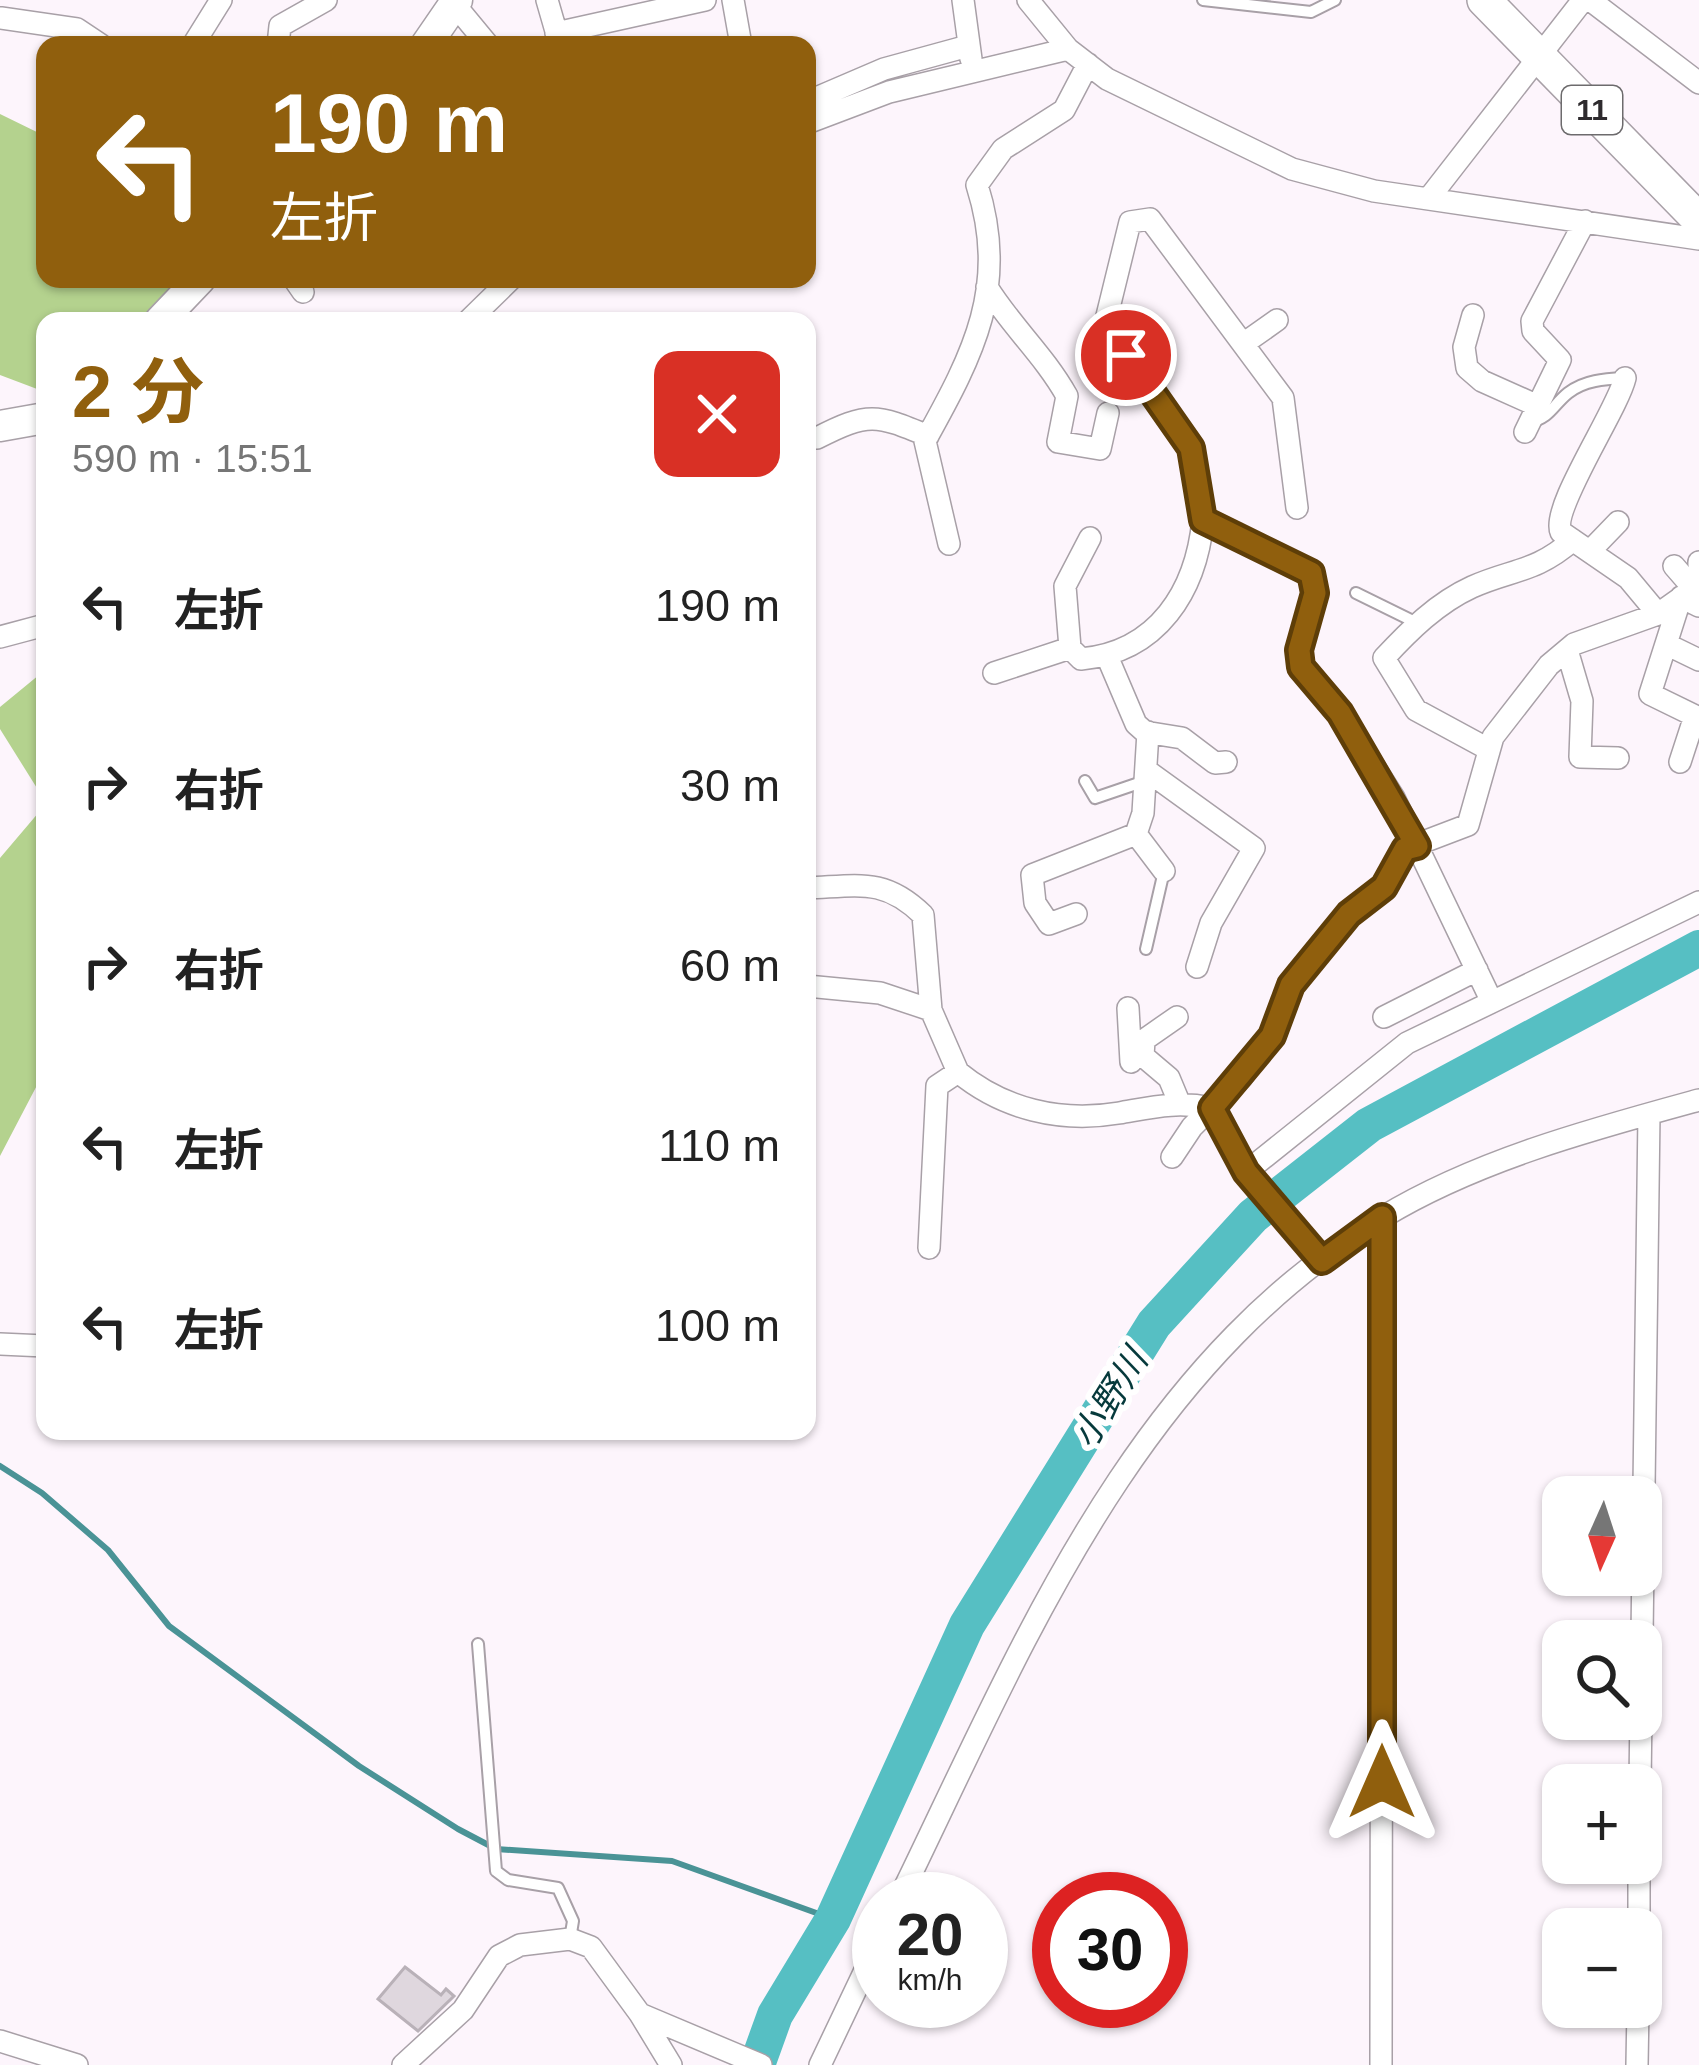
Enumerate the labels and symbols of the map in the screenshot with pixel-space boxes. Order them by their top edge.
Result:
road number: 11 [1562,86,1622,134]
pin [1075,304,1177,406]
water label: 小野川 [1063,1338,1158,1455]
north arrow [1542,1476,1662,1596]
position arrow [1319,1719,1445,1845]
speed limit sign: 30 [1032,1872,1188,2028]

